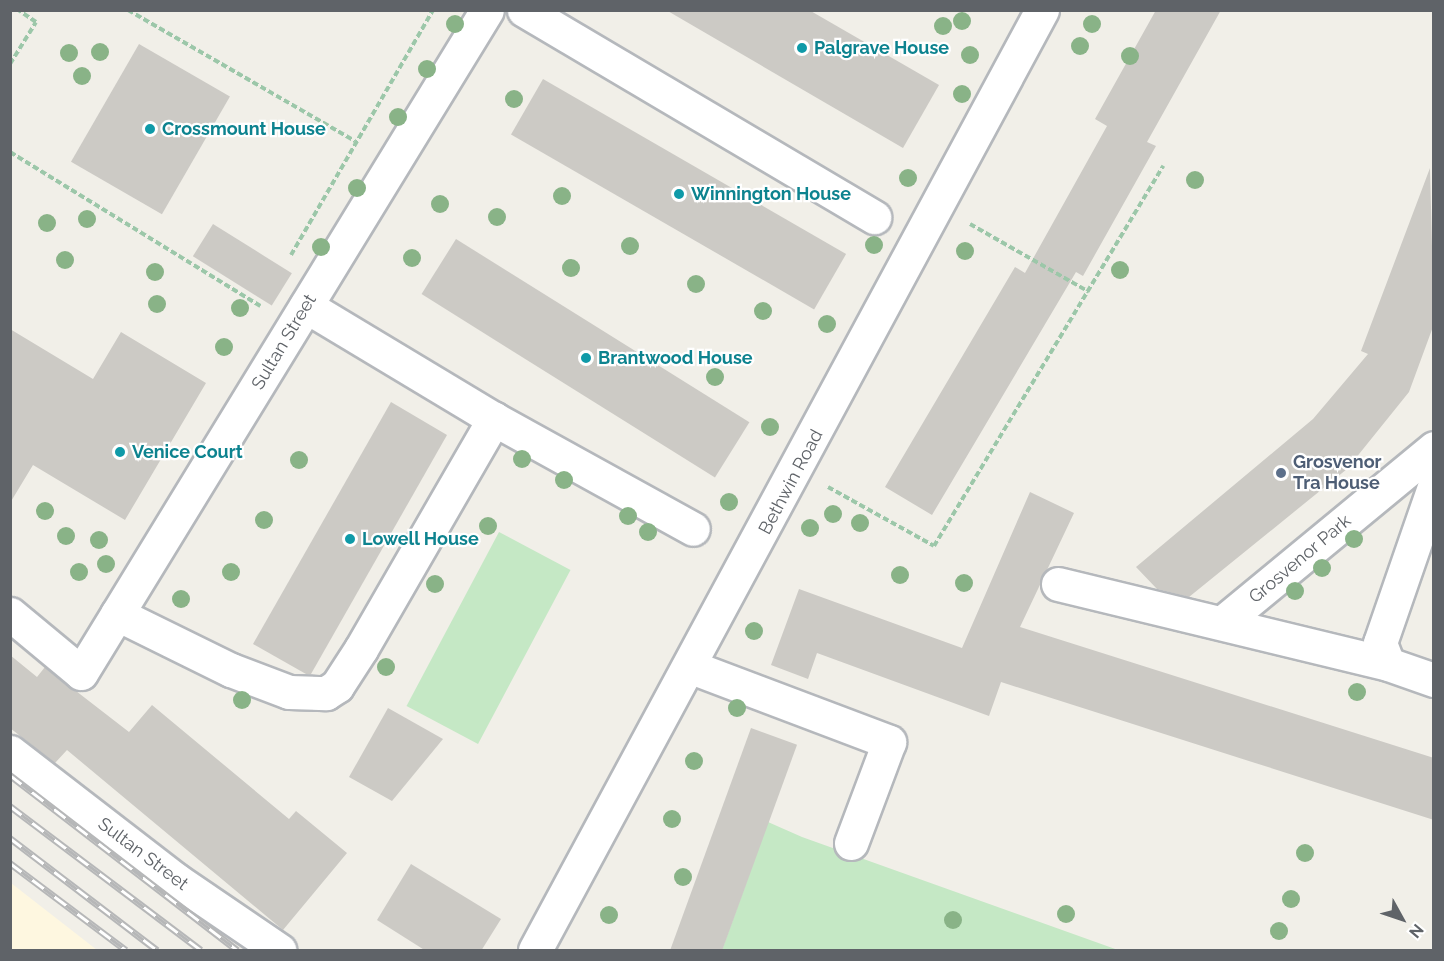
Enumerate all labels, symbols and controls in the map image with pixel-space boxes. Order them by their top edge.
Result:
place label: Palgrave House [814,37,949,59]
marker: Palgrave House [795,41,809,55]
place label: Crossmount House [162,118,326,140]
marker: Crossmount House [143,122,157,136]
place label: Winnington House [691,183,851,205]
marker: Winnington House [672,187,686,201]
street label: Sultan Street [247,290,321,394]
place label: Brantwood House [598,347,753,369]
marker: Brantwood House [579,351,593,365]
street label: Bethwin Road [754,426,828,538]
place label: Venice Court [132,441,243,463]
marker: Venice Court [113,445,127,459]
place label: Grosvenor Tra House [1293,452,1382,494]
marker: Grosvenor Tra House [1274,466,1288,480]
street label: Grosvenor Park [1244,510,1356,608]
place label: Lowell House [362,528,479,550]
marker: Lowell House [343,532,357,546]
street label: Sultan Street [94,813,192,895]
north arrow [1372,889,1432,949]
text: N [1405,920,1427,942]

